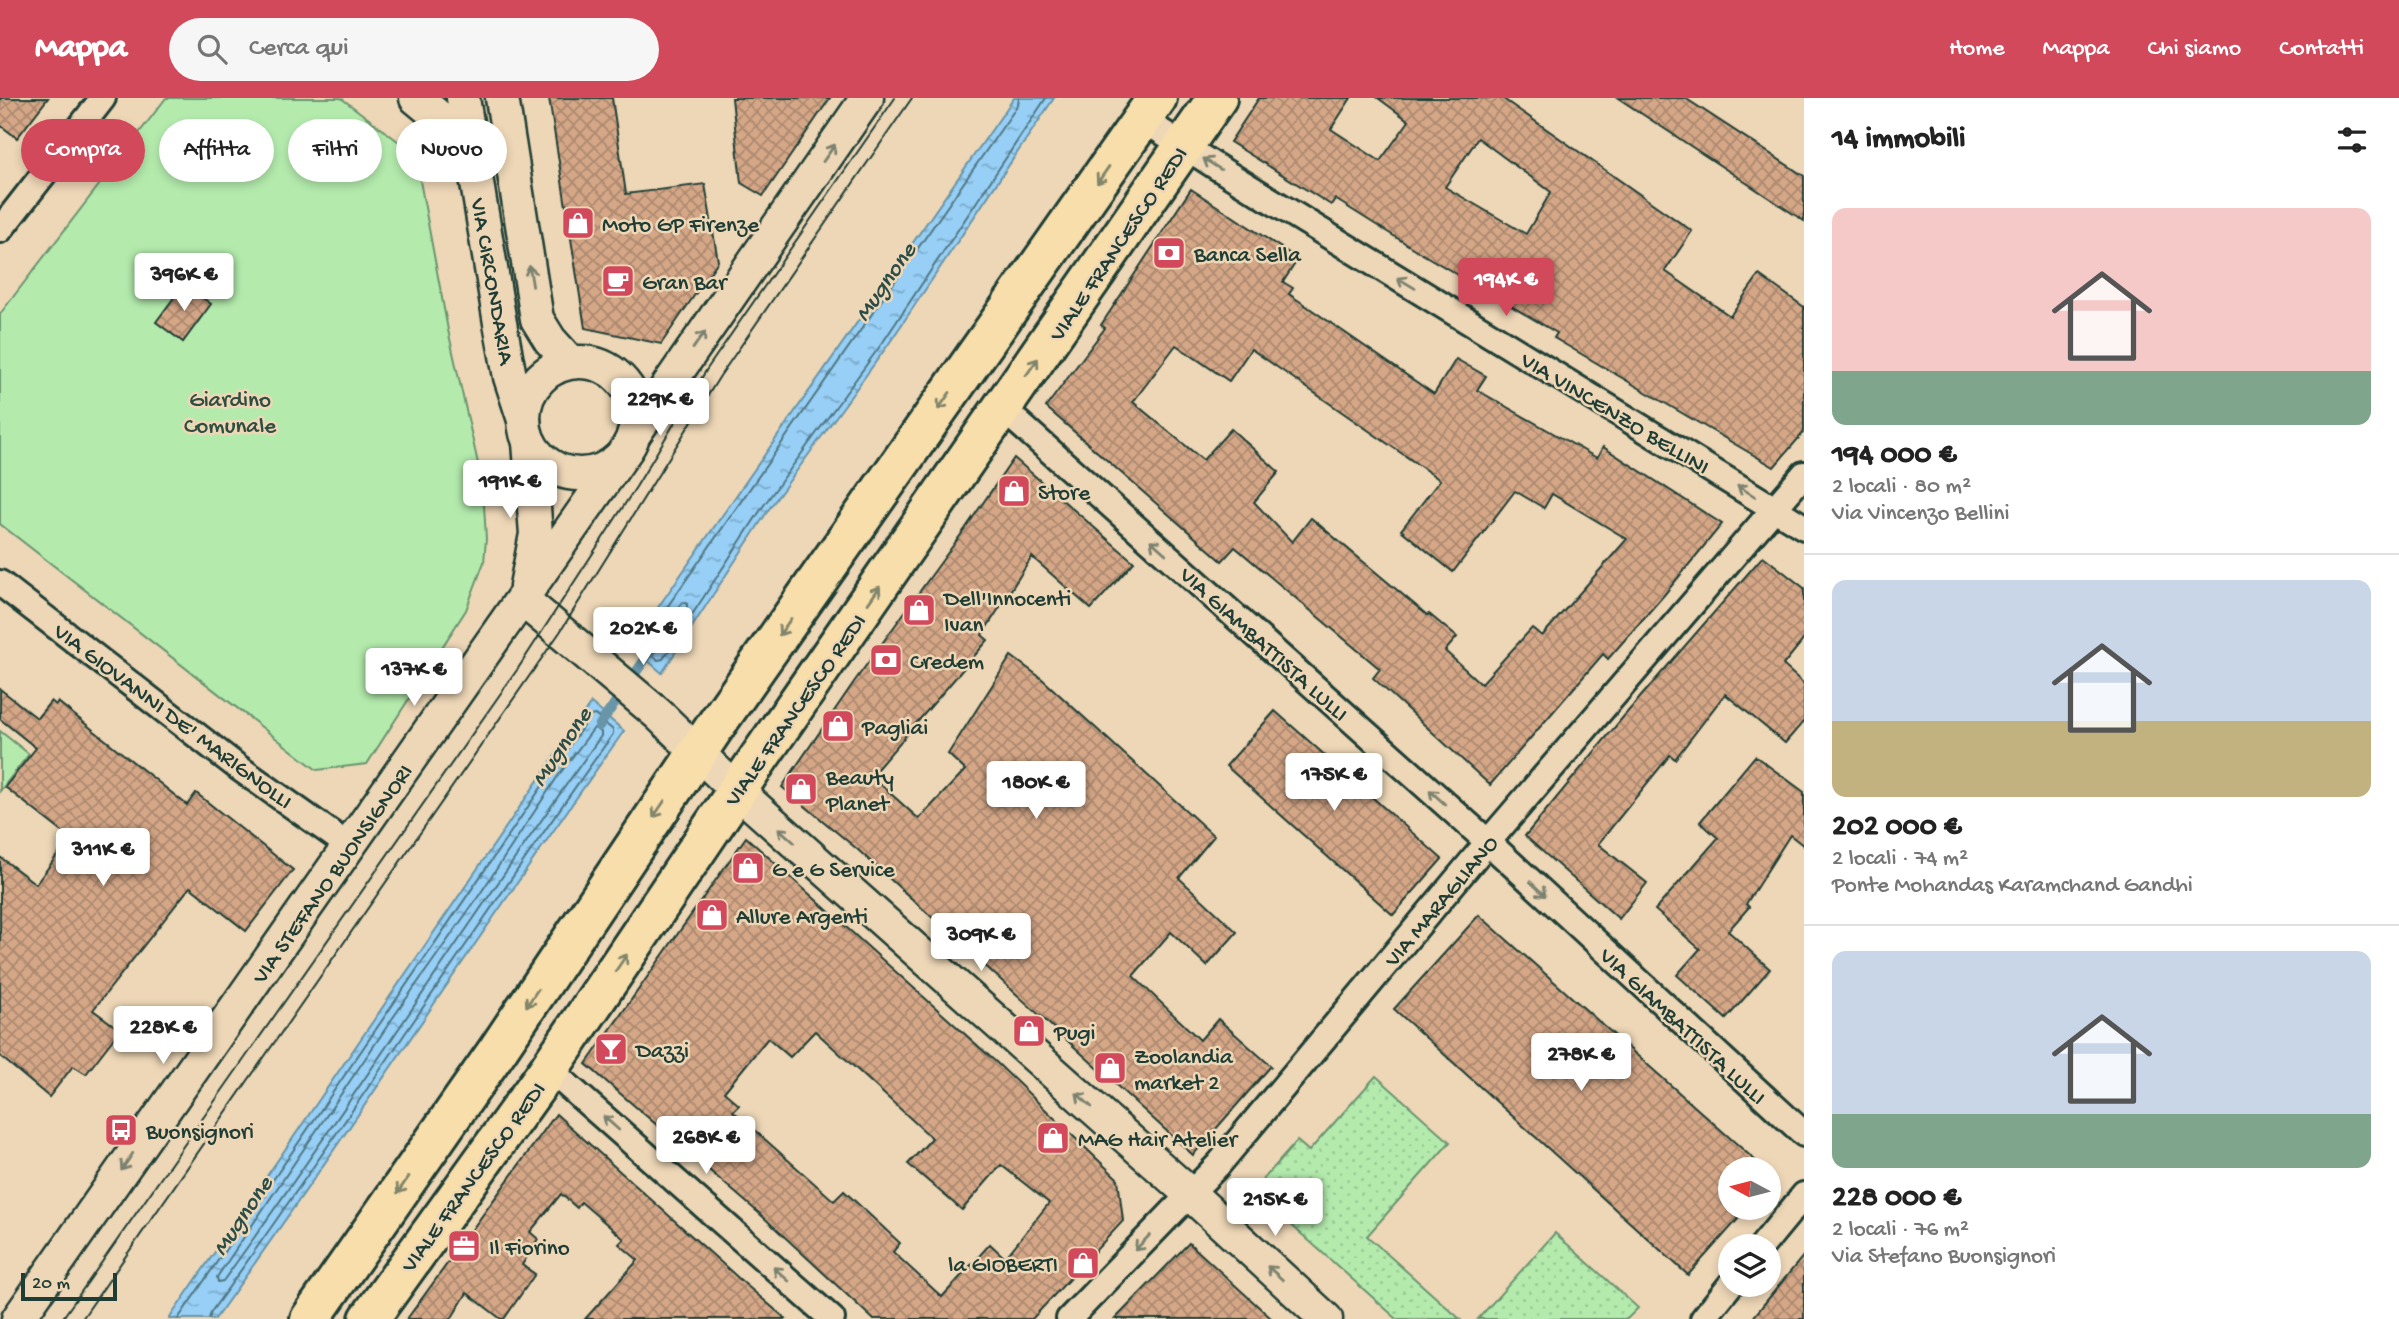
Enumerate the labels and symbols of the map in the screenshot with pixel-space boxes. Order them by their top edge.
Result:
street label: VIALE FRANCESCO REDI [1044,143,1195,348]
one-way arrow [822,144,836,163]
one-way arrow [1202,157,1222,171]
one-way arrow [1096,165,1110,184]
street label: VIA CIRCONDARIA [462,195,519,368]
shop icon: Moto GP Firenze [559,204,597,242]
place label: Moto GP Firenze [602,213,760,240]
bank icon: Banca Sella [1150,234,1188,272]
water label: Mugnone [849,237,925,328]
place label: Banca Sella [1193,243,1302,270]
pin: 396K € [127,254,241,313]
pin: 194K € [1449,258,1563,318]
cafe icon: Gran Bar [599,262,637,300]
one-way arrow [524,265,537,288]
place label: Gran Bar [642,271,728,298]
one-way arrow [1396,276,1416,290]
one-way arrow [692,331,706,350]
street label: VIA VINCENZO BELLINI [1514,347,1714,482]
one-way arrow [1025,358,1039,378]
pin: 229K € [603,378,717,438]
park label: Giardino Comunale [184,388,277,441]
one-way arrow [937,391,951,410]
pin: 191K € [453,460,567,520]
shop icon: Store [995,472,1033,510]
place label: Store [1038,481,1091,508]
one-way arrow [1736,484,1756,498]
one-way arrow [1149,539,1167,555]
street label: VIA GIAMBATTISTA LULLI [1172,562,1353,729]
one-way arrow [867,585,881,605]
place label: Dell'Innocenti Ivan [942,587,1071,640]
shop icon: Dell'Innocenti Ivan [900,591,938,629]
pin: 202K € [586,608,700,667]
street label: VIALE FRANCESCO REDI [720,610,873,813]
one-way arrow [778,617,792,636]
street label: VIA GIOVANNI DE' MARIGNOLLI [46,619,297,816]
bank icon: Credem [867,641,905,679]
pin: 137K € [357,648,471,708]
place label: Credem [910,650,984,677]
water label: Mugnone [526,702,601,793]
shop icon: Pagliai [819,707,857,745]
place label: Pagliai [861,716,928,743]
pin: 175K € [1277,754,1391,813]
street label: VIA STEFANO BUONSIGNORI [247,760,420,991]
pin: 180K € [979,762,1093,821]
place label: Beauty Planet [825,766,894,819]
shop icon: Beauty Planet [782,770,820,808]
one-way arrow [1429,788,1446,805]
one-way arrow [652,799,666,819]
one-way arrow [778,826,795,843]
pin: 311K € [46,828,160,888]
street label: VIA MARAGLIANO [1379,831,1506,974]
shop icon: G e G Service [729,849,767,887]
place label: G e G Service [772,858,896,885]
one-way arrow [1529,880,1546,897]
shop icon: Allure Argenti [693,896,731,934]
place label: Allure Argenti [736,905,868,932]
pin: 309K € [924,914,1038,973]
street label: VIA GIAMBATTISTA LULLI [1592,943,1771,1112]
one-way arrow [614,954,628,974]
one-way arrow [525,988,540,1007]
pin: 228K € [106,1006,220,1066]
shop icon: Pugi [1010,1012,1048,1050]
place label: Pugi [1053,1021,1096,1048]
bar icon: Dazzi [592,1030,630,1068]
pin: 278K € [1524,1034,1638,1093]
place label: Dazzi [634,1039,689,1066]
place label: Zoolandia market 2 [1134,1045,1234,1098]
shop icon: Zoolandia market 2 [1091,1049,1129,1087]
street label: VIALE FRANCESCO REDI [396,1078,553,1279]
one-way arrow [1075,1092,1093,1108]
bus stop icon: Buonsignori [102,1111,140,1149]
one-way arrow [602,1115,620,1131]
pin: 268K € [649,1116,763,1176]
shop icon: MAG Hair Atelier [1034,1119,1072,1157]
place label: Buonsignori [145,1120,254,1147]
place label: MAG Hair Atelier [1078,1128,1239,1155]
one-way arrow [120,1152,134,1171]
north arrow [1718,1157,1782,1220]
water label: Mugnone [207,1171,282,1262]
one-way arrow [396,1175,410,1194]
pin: 215K € [1218,1178,1332,1238]
office icon: Il Fiorino [445,1227,483,1265]
one-way arrow [1133,1234,1150,1251]
place label: Il Fiorino [489,1236,570,1263]
shop icon: la GIOBERTI [1064,1244,1102,1282]
place label: la GIOBERTI [948,1253,1058,1280]
one-way arrow [1266,1265,1284,1281]
one-way arrow [773,1266,791,1282]
scale bar [21,1270,117,1302]

